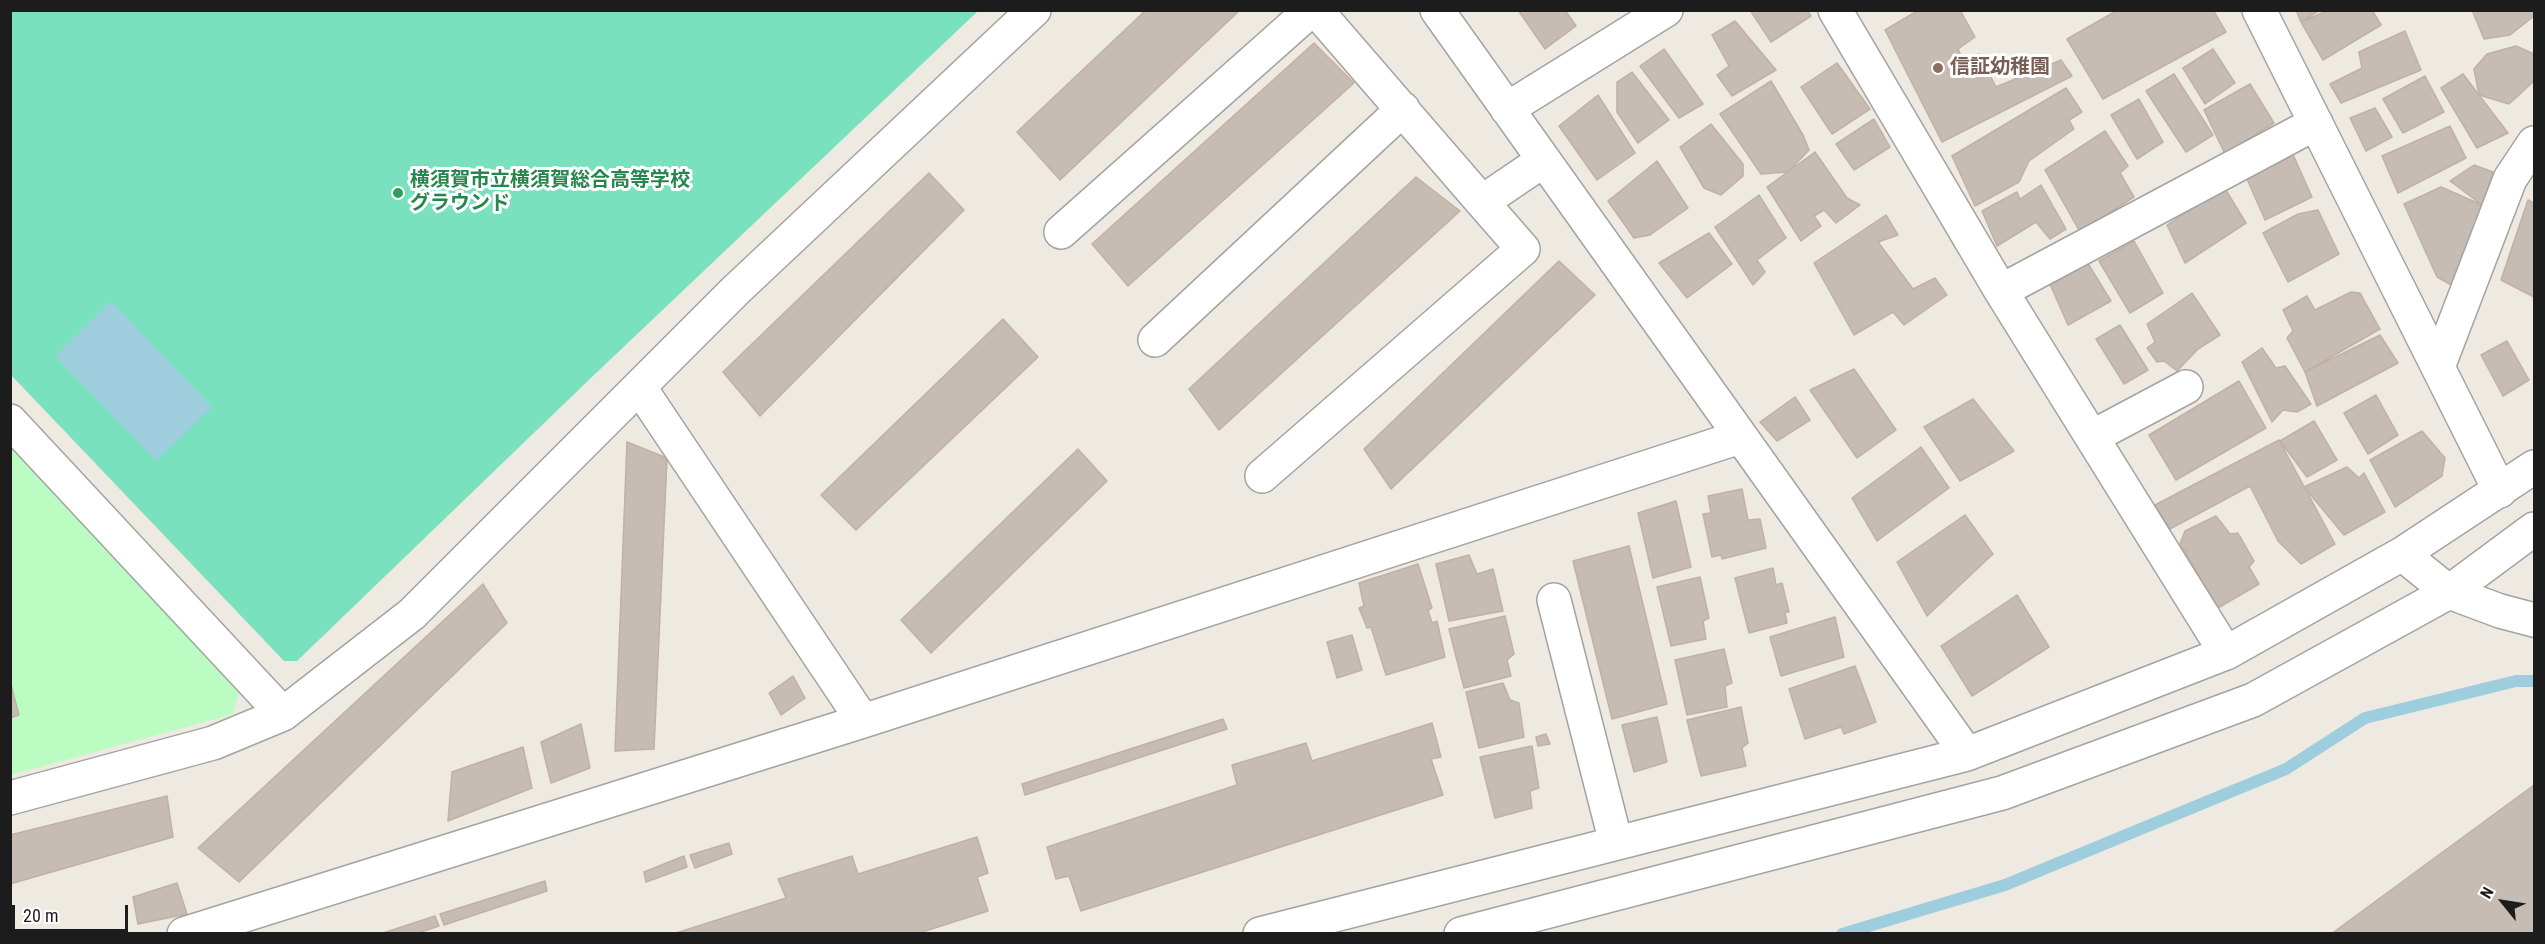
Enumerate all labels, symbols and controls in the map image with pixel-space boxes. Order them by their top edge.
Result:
place label: 信証幼稚園 [1950,56,2050,80]
marker: 信証幼稚園 [1931,61,1945,75]
place label: 横須賀市立横須賀総合高等学校 グラウンド [410,169,690,216]
marker: 横須賀市立横須賀総合高等学校 グラウンド [391,186,405,200]
north arrow [2473,872,2533,932]
text: N [2476,884,2498,902]
scale bar [15,893,130,931]
text: 20 m [23,905,58,926]

